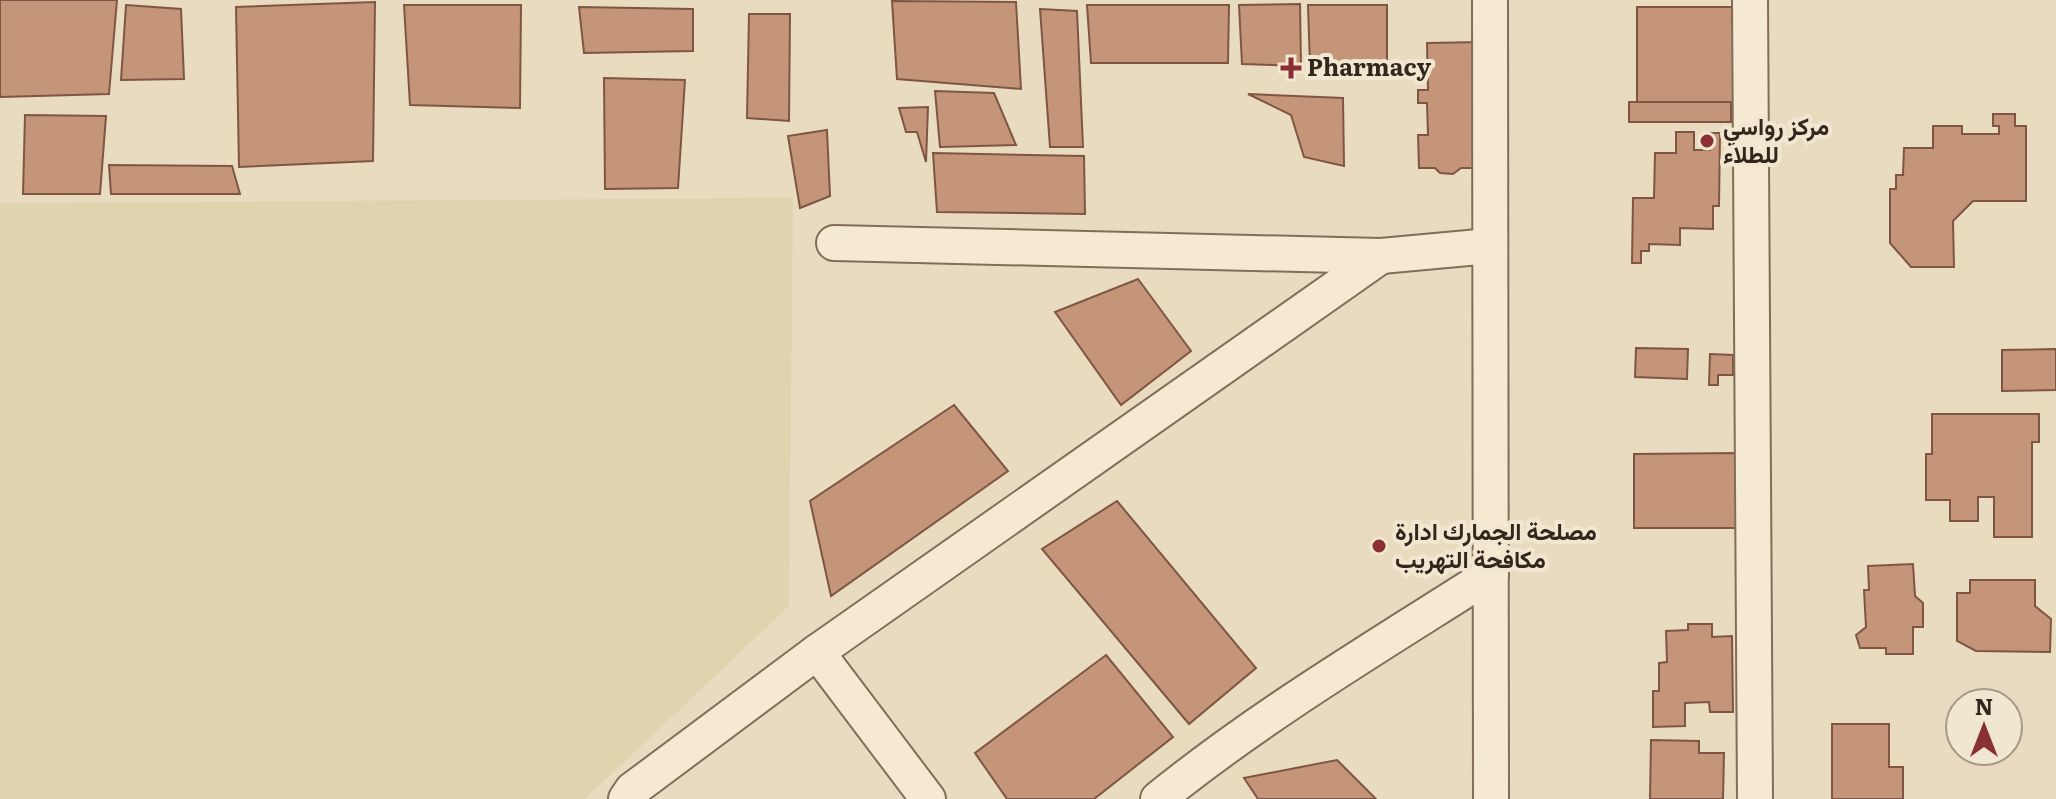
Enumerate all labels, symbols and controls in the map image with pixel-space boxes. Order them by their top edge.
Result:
place label: Pharmacy [1307,48,1432,83]
marker: Pharmacy [1282,59,1300,77]
place label: مركز رواسي للطلاء [1723,107,1829,170]
marker: مركز رواسي للطلاء [1698,132,1716,150]
place label: مصلحة الجمارك ادارة مكافحة التهريب [1395,512,1597,575]
marker: مصلحة الجمارك ادارة مكافحة التهريب [1370,537,1388,555]
north arrow [1944,687,2024,767]
text: N [1975,689,1993,722]

